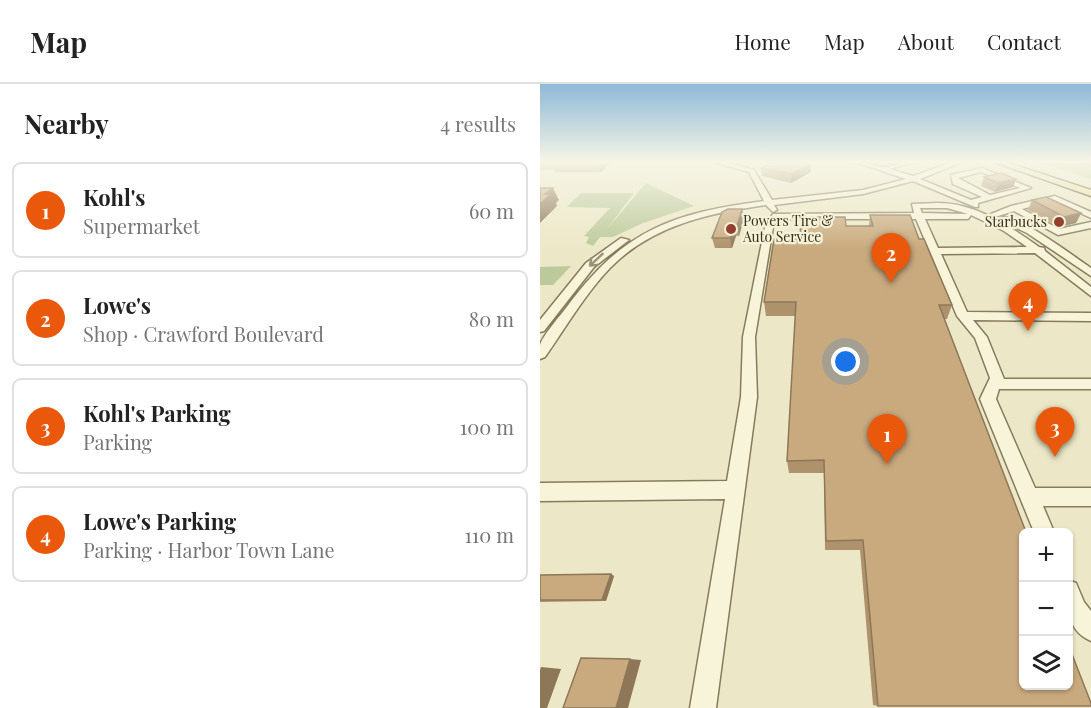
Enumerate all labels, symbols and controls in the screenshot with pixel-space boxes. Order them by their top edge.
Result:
text: Map [30,23,87,60]
text: Home [735,27,791,55]
text: Map [824,27,865,55]
text: About [898,27,954,55]
text: Contact [987,27,1061,55]
text: Nearby [24,106,109,141]
text: 4 results [440,110,516,137]
text: Kohl's [83,182,145,212]
text: 1 [42,197,49,224]
text: 60 m [469,197,514,224]
place label: Powers Tire & Auto Service [742,211,833,246]
text: Supermarket [83,212,200,239]
place label: Starbucks [985,212,1047,231]
marker: Starbucks [1052,215,1066,229]
marker: Powers Tire & Auto Service [724,222,738,236]
pin: 2 [872,234,910,283]
one-way arrow [589,253,604,267]
pin: 4 [1008,282,1048,331]
text: Lowe's [83,290,151,320]
text: 2 [40,305,51,332]
text: 80 m [469,305,514,332]
text: Shop · Crawford Boulevard [83,320,324,347]
your location [831,347,860,376]
text: Kohl's Parking [83,398,231,428]
pin: 3 [1036,408,1074,457]
text: 3 [41,413,50,440]
text: 100 m [460,413,514,440]
pin: 1 [868,414,906,464]
text: Parking [83,428,152,455]
text: Lowe's Parking [83,506,236,536]
text: 4 [40,521,51,548]
text: 110 m [464,521,514,548]
map controls [1019,528,1073,690]
button: + [1019,528,1073,582]
text: Parking · Harbor Town Lane [83,536,335,563]
button: − [1019,582,1073,636]
button: layers [1019,636,1073,690]

